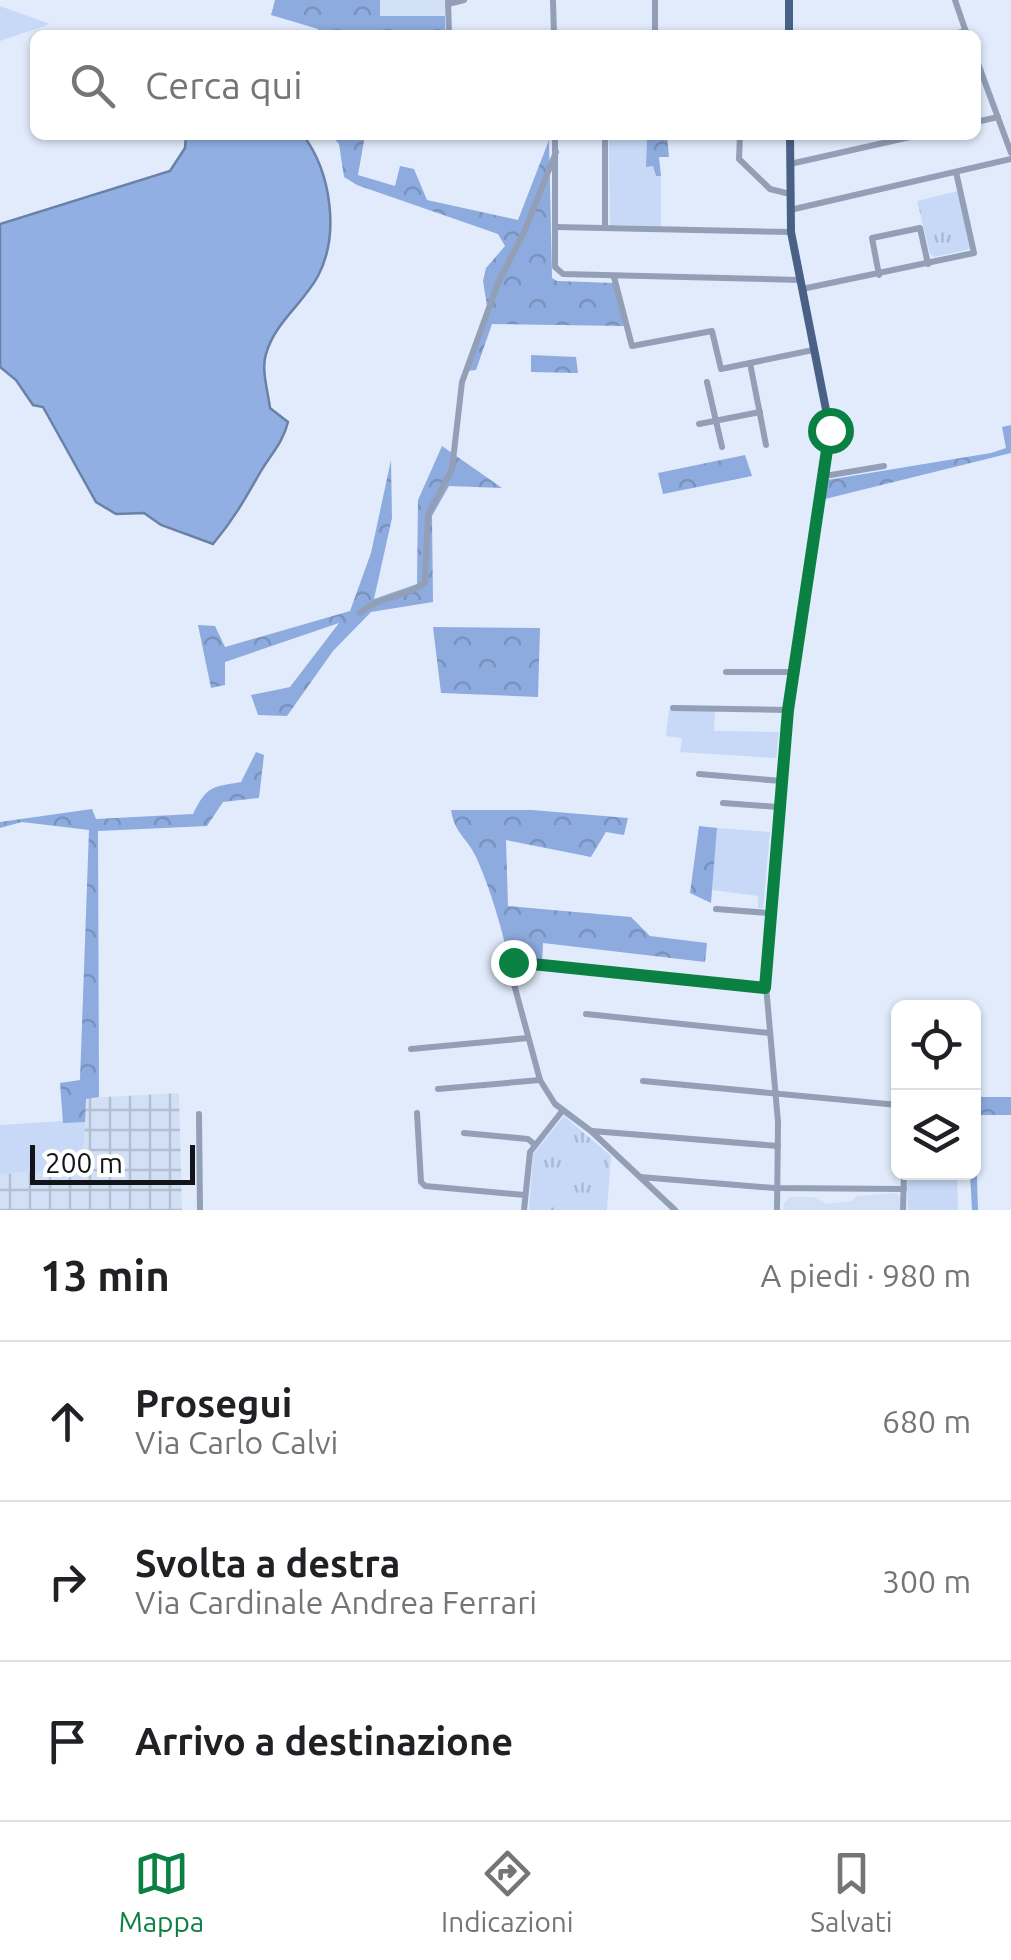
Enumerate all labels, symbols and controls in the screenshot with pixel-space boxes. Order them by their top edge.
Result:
search box [30,30,981,140]
icon: search [65,58,120,113]
text: Cerca qui [145,64,303,106]
route start [808,408,854,454]
route end [491,940,537,986]
map controls [891,1000,981,1180]
button: locate [891,1000,981,1090]
button: layers [891,1090,981,1180]
scale bar [30,1140,195,1184]
text: 200 m [45,1147,123,1178]
text: 13 min [40,1252,170,1299]
text: A piedi · 980 m [761,1257,971,1293]
text: Prosegui [135,1382,292,1424]
icon: ahead [40,1394,95,1449]
text: 680 m [882,1403,971,1439]
text: Via Carlo Calvi [135,1424,338,1460]
text: Svolta a destra [135,1542,400,1584]
icon: right [40,1554,95,1609]
text: 300 m [882,1563,971,1599]
text: Via Cardinale Andrea Ferrari [135,1584,537,1620]
icon: arrive [40,1714,95,1769]
text: Arrivo a destinazione [135,1720,513,1762]
tab: Mappa [118,1846,204,1937]
tab: Indicazioni [441,1846,574,1937]
tab: Salvati [810,1846,893,1937]

